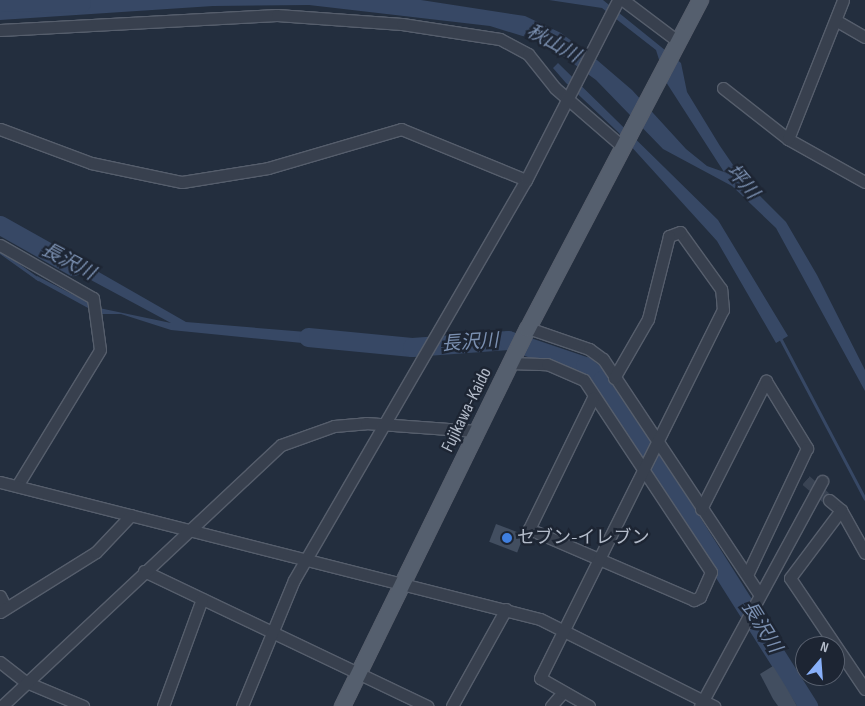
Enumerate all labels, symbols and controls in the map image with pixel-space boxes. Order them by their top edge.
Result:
water label: 秋山川 [523,20,583,68]
water label: 坪川 [721,160,763,204]
water label: 長沢川 [37,239,99,285]
water label: 長沢川 [441,330,499,356]
street label: Fujikawa-Kaido [437,364,497,456]
place label: セブン-イレブン [517,527,650,549]
marker: セブン-イレブン [501,532,513,544]
water label: 長沢川 [736,597,786,657]
north arrow [795,636,845,686]
text: N [818,638,831,656]

